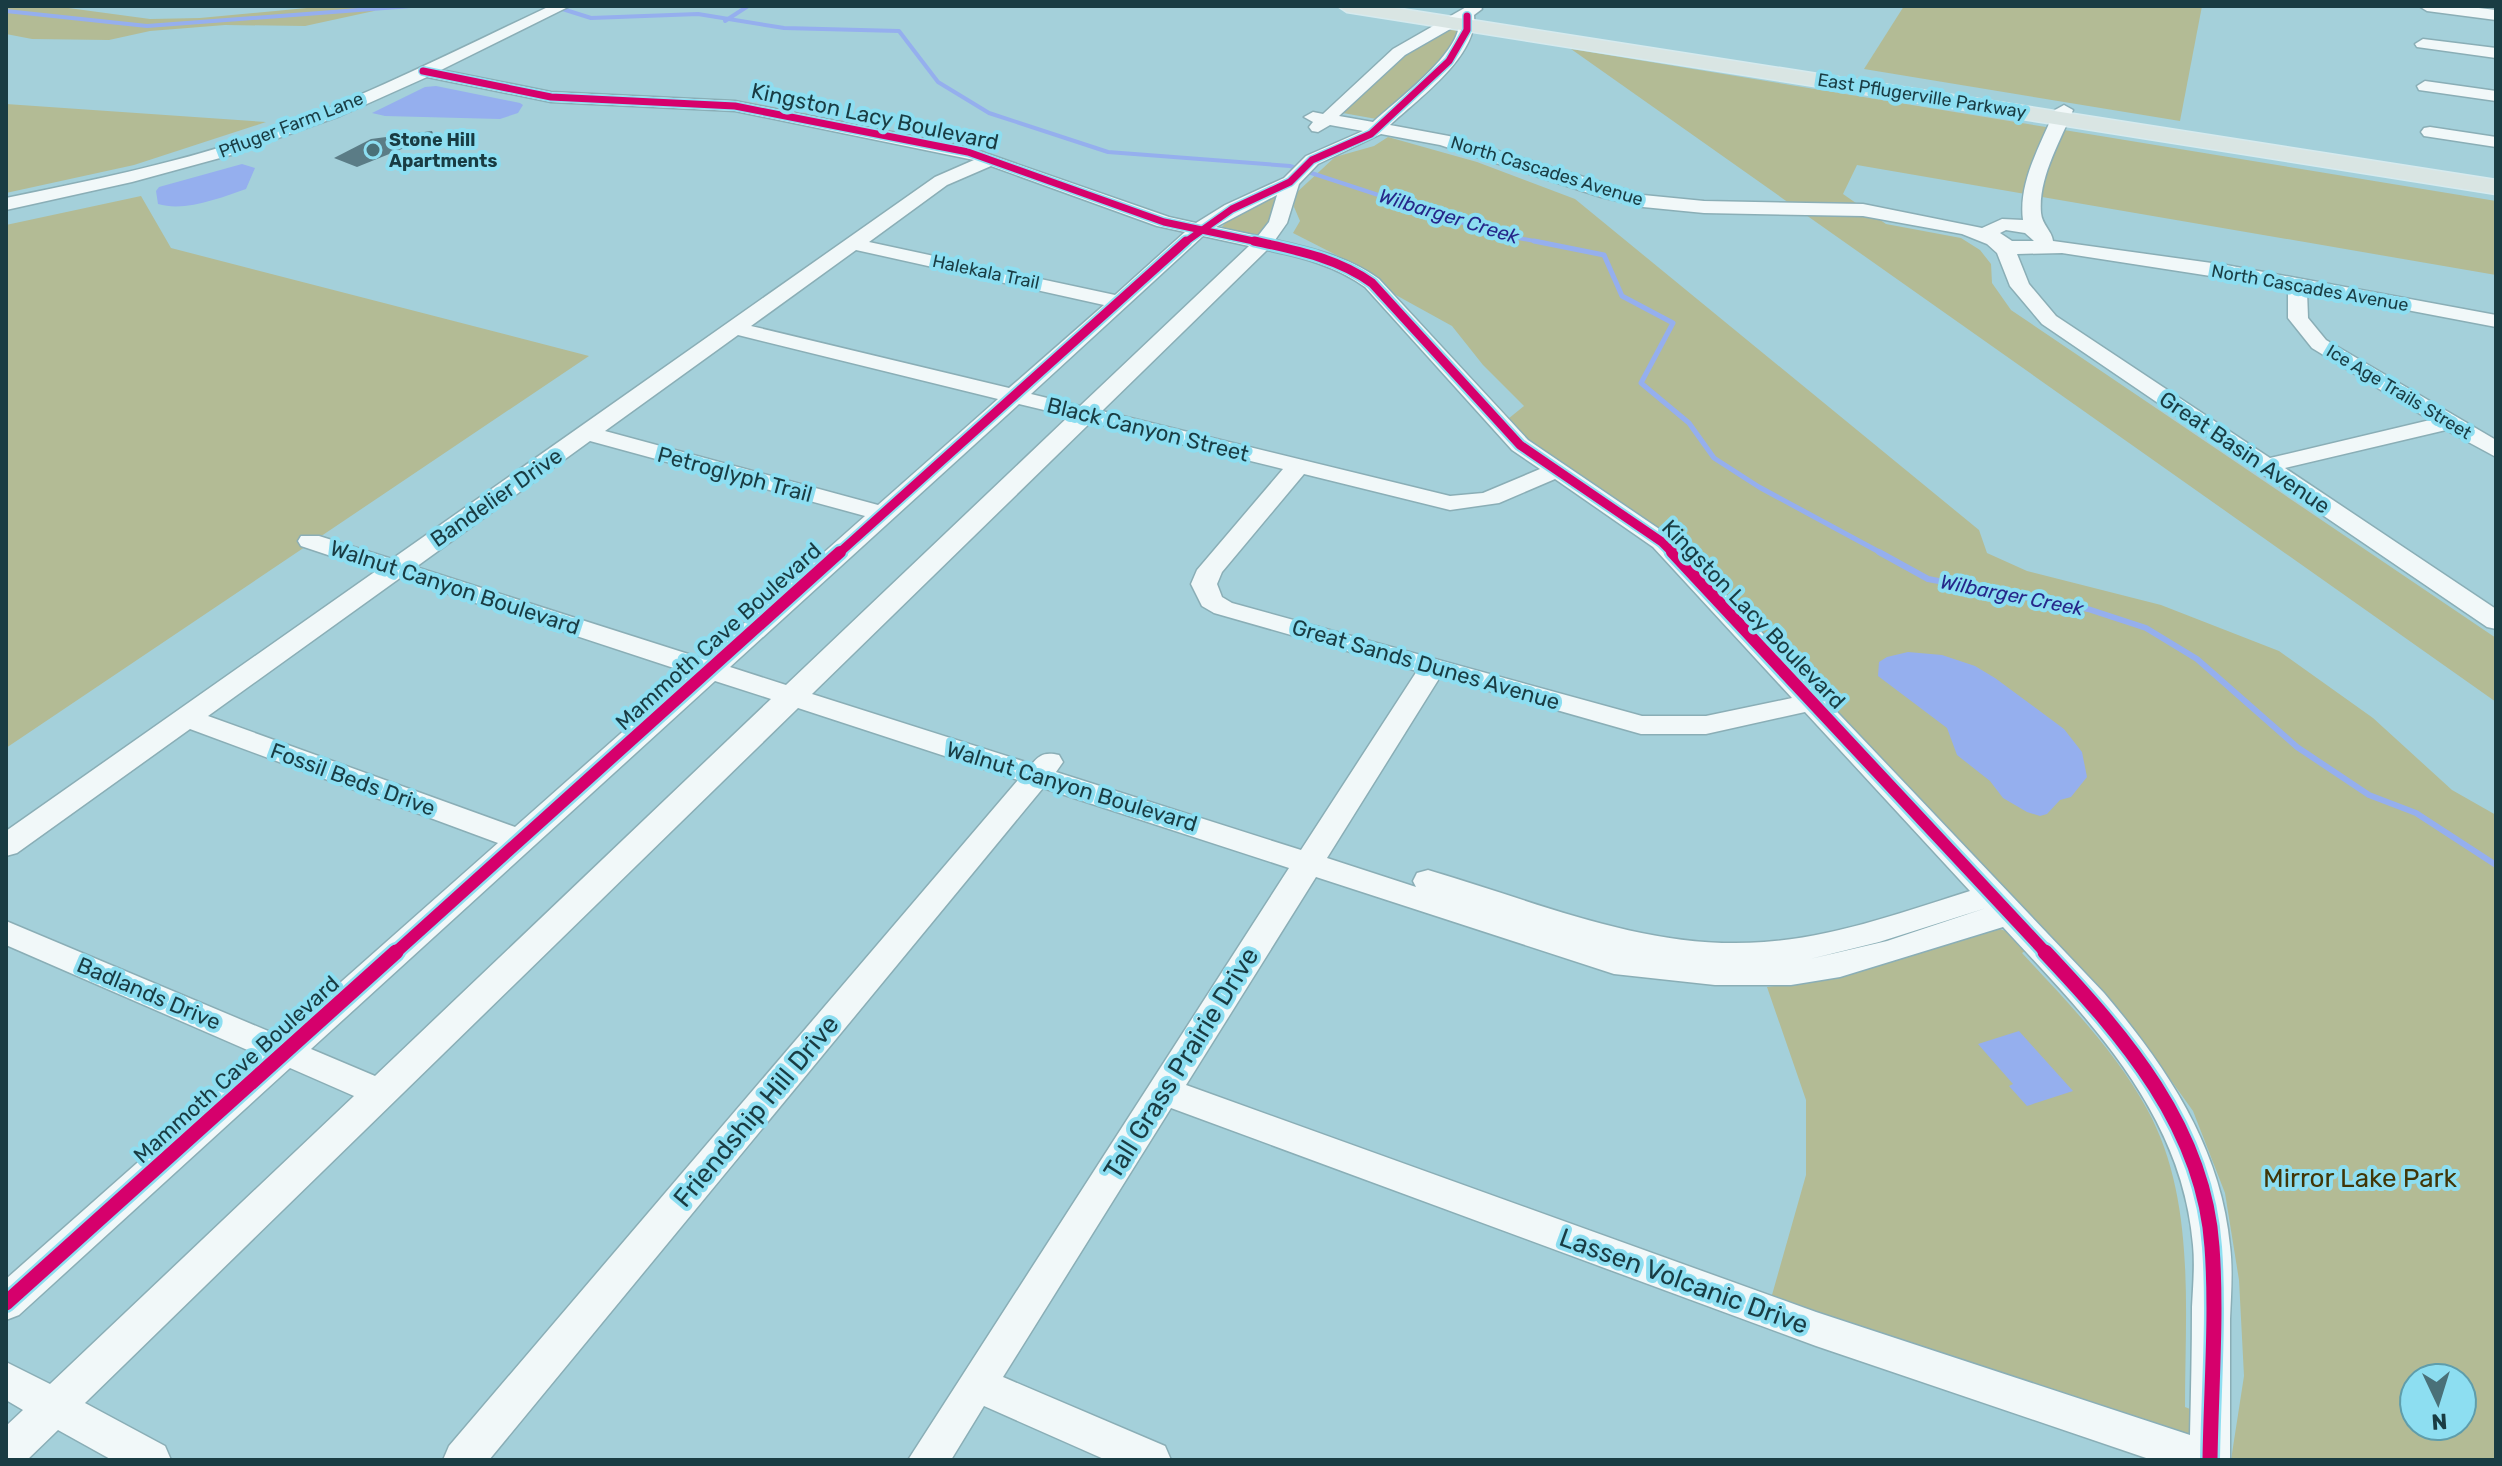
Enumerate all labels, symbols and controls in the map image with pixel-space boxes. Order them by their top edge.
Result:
street label: East Pflugerville Parkway [1816,69,2028,123]
street label: Kingston Lacy Boulevard [749,77,1001,156]
street label: Pfluger Farm Lane [216,87,366,163]
place label: Stone Hill Apartments [389,129,498,172]
street label: North Cascades Avenue [1448,131,1646,211]
marker: Stone Hill Apartments [364,141,382,159]
water label: Wilbarger Creek [1376,183,1523,249]
street label: Halekala Trail [930,250,1042,294]
street label: North Cascades Avenue [2210,260,2410,316]
street label: Ice Age Trails Street [2322,340,2476,444]
street label: Great Basin Avenue [2154,385,2335,520]
street label: Black Canyon Street [1044,391,1252,468]
street label: Petroglyph Trail [654,441,815,508]
street label: Bandelier Drive [425,442,567,553]
street label: Kingston Lacy Boulevard [1656,514,1851,715]
street label: Walnut Canyon Boulevard [327,534,583,641]
street label: Mammoth Cave Boulevard [610,537,827,736]
water label: Wilbarger Creek [1938,569,2086,621]
street label: Great Sands Dunes Avenue [1289,613,1563,716]
street label: Walnut Canyon Boulevard [943,735,1201,838]
street label: Fossil Beds Drive [267,737,439,822]
street label: Tall Grass Prairie Drive [1097,942,1265,1185]
street label: Badlands Drive [73,951,225,1036]
street label: Mammoth Cave Boulevard [128,970,345,1169]
street label: Friendship Hill Drive [667,1009,846,1213]
park label: Mirror Lake Park [2263,1163,2457,1194]
street label: Lassen Volcanic Drive [1555,1222,1812,1341]
north arrow [2398,1362,2478,1442]
text: N [2431,1407,2448,1435]

